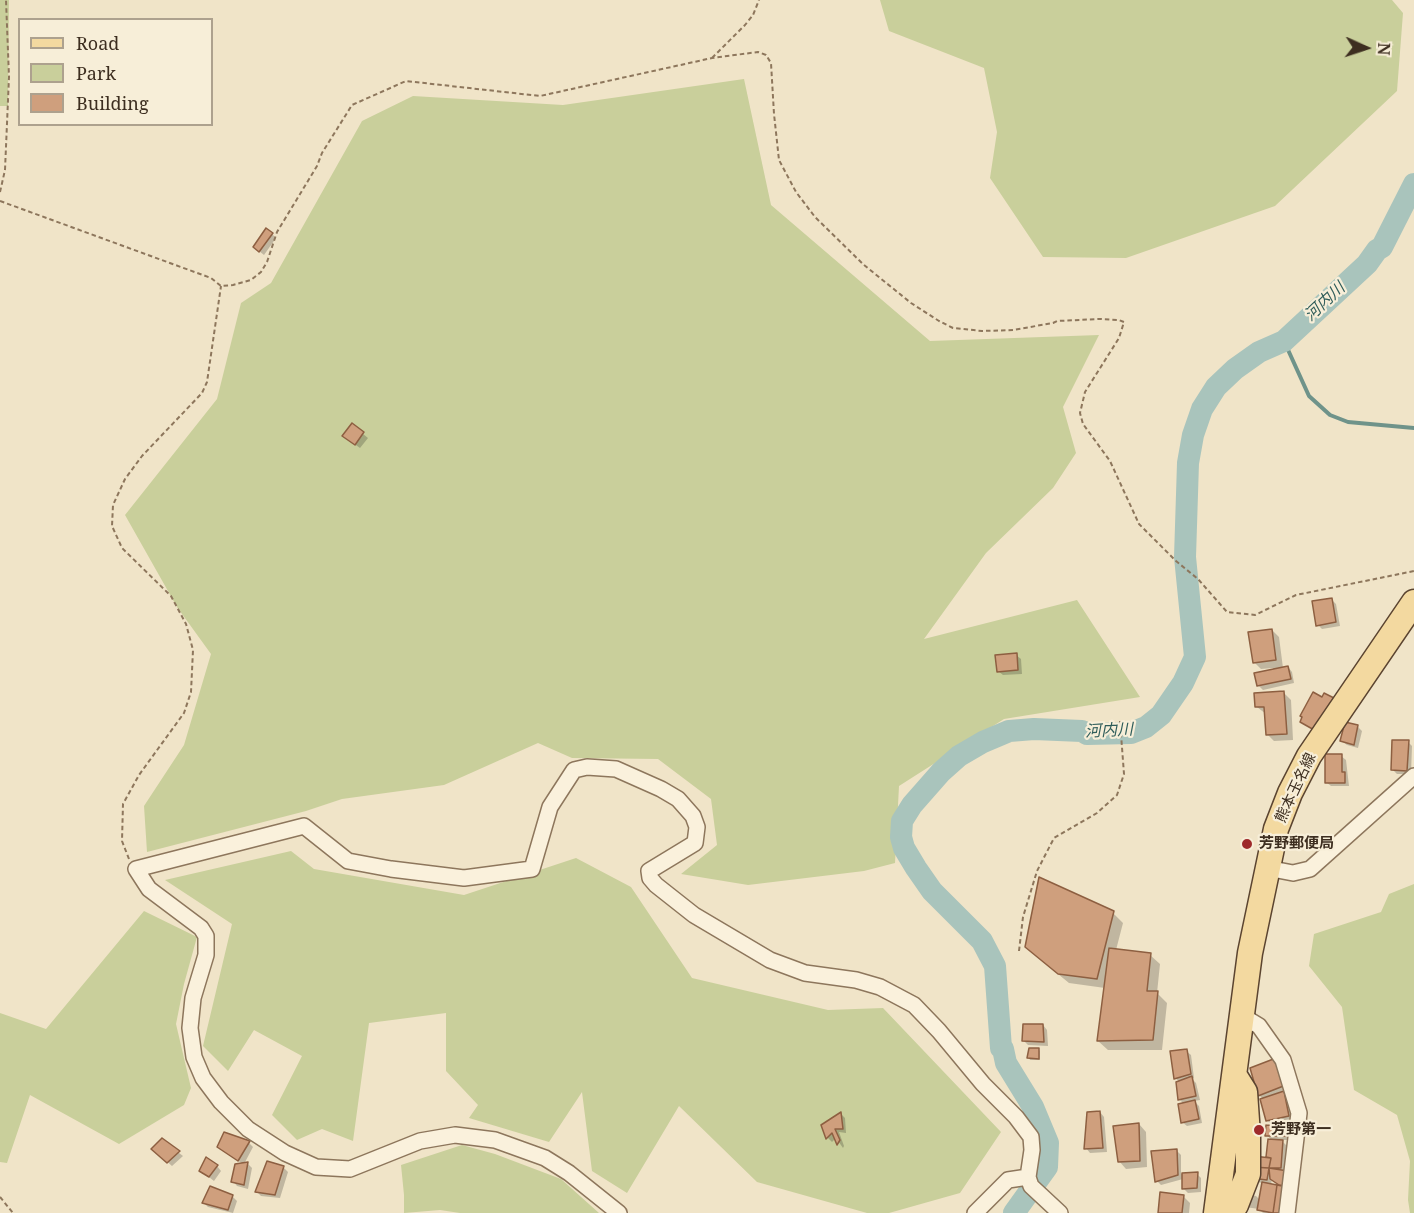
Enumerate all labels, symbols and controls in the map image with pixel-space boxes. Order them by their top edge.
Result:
legend [18,18,213,126]
north arrow [1336,18,1396,78]
text: Road [76,31,119,55]
text: N [1373,42,1395,56]
text: Park [76,61,116,85]
text: Building [76,91,149,115]
water label: 河内川 [1301,279,1349,325]
water label: 河内川 [1085,720,1133,742]
street label: 熊本玉名線 [1272,750,1320,826]
place label: 芳野郵便局 [1259,835,1334,853]
marker: 芳野郵便局 [1240,837,1254,851]
place label: 芳野第一 [1271,1121,1331,1139]
marker: 芳野第一 [1252,1123,1266,1137]

